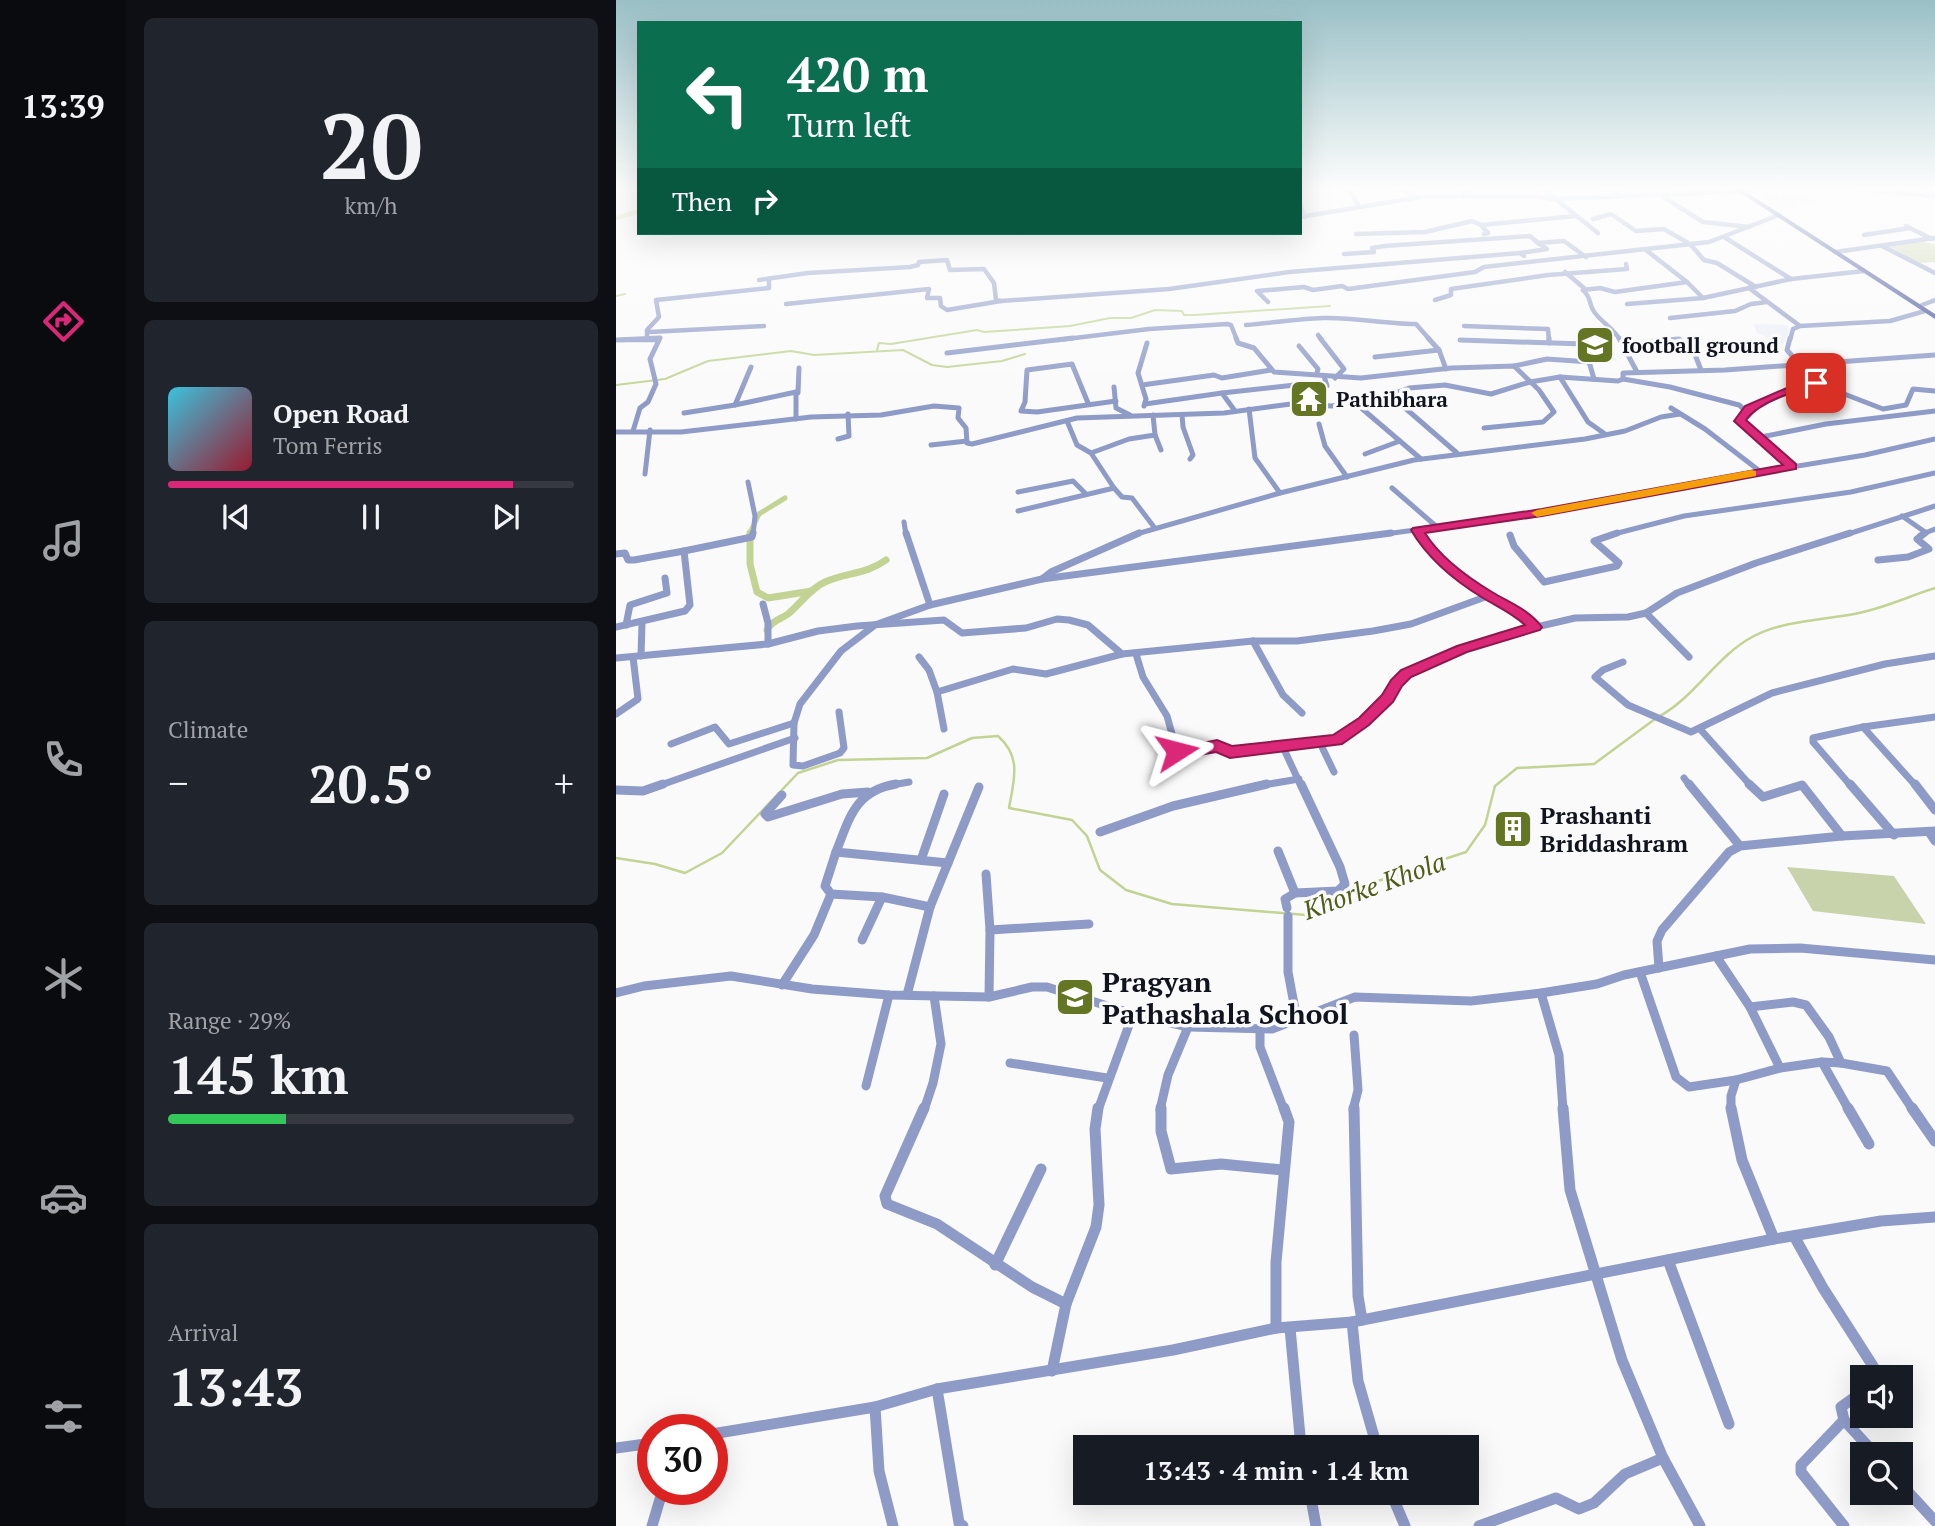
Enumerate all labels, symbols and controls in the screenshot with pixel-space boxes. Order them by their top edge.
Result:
text: 420 m [787,41,929,106]
icon: left [672,49,763,140]
text: 20 [320,84,422,205]
text: 13:39 [21,85,105,127]
text: Turn left [787,104,911,146]
icon: right [746,182,784,220]
text: Then [672,184,732,218]
text: km/h [344,190,398,221]
icon: directions [39,297,88,346]
school or university icon: football ground [1574,324,1616,366]
place label: football ground [1622,331,1779,359]
pin [1786,353,1846,413]
icon: arrive [1797,364,1835,402]
temple icon: Pathibhara [1288,378,1330,420]
place label: Pathibhara [1336,385,1448,413]
text: Open Road [273,396,409,430]
text: Tom Ferris [273,430,383,461]
icon: previous [217,498,255,536]
icon: pause [352,498,390,536]
icon: next [487,498,525,536]
icon: music [39,516,88,565]
text: Climate [168,714,248,745]
position arrow [1140,714,1214,788]
icon: phone [39,735,88,784]
text: 20.5° [308,749,434,818]
text: − [168,758,188,808]
text: + [554,758,574,808]
place label: Prashanti Briddashram [1540,799,1688,859]
building icon: Prashanti Briddashram [1492,808,1534,850]
water label: Khorke Khola [1297,843,1450,927]
icon: climate [39,954,88,1003]
place label: Pragyan Pathashala School [1102,963,1348,1032]
school or university icon: Pragyan Pathashala School [1054,976,1096,1018]
text: Range · 29% [168,1005,291,1036]
text: 145 km [168,1040,349,1109]
icon: car [39,1173,88,1222]
text: Arrival [168,1317,239,1348]
text: 13:43 [168,1352,303,1421]
map controls [1850,1365,1913,1505]
button: sound [1850,1365,1913,1428]
icon: filters [39,1392,88,1441]
speed limit sign: 30 [637,1414,728,1505]
button: search [1850,1442,1913,1505]
text: 13:43 · 4 min · 1.4 km [1143,1453,1409,1487]

